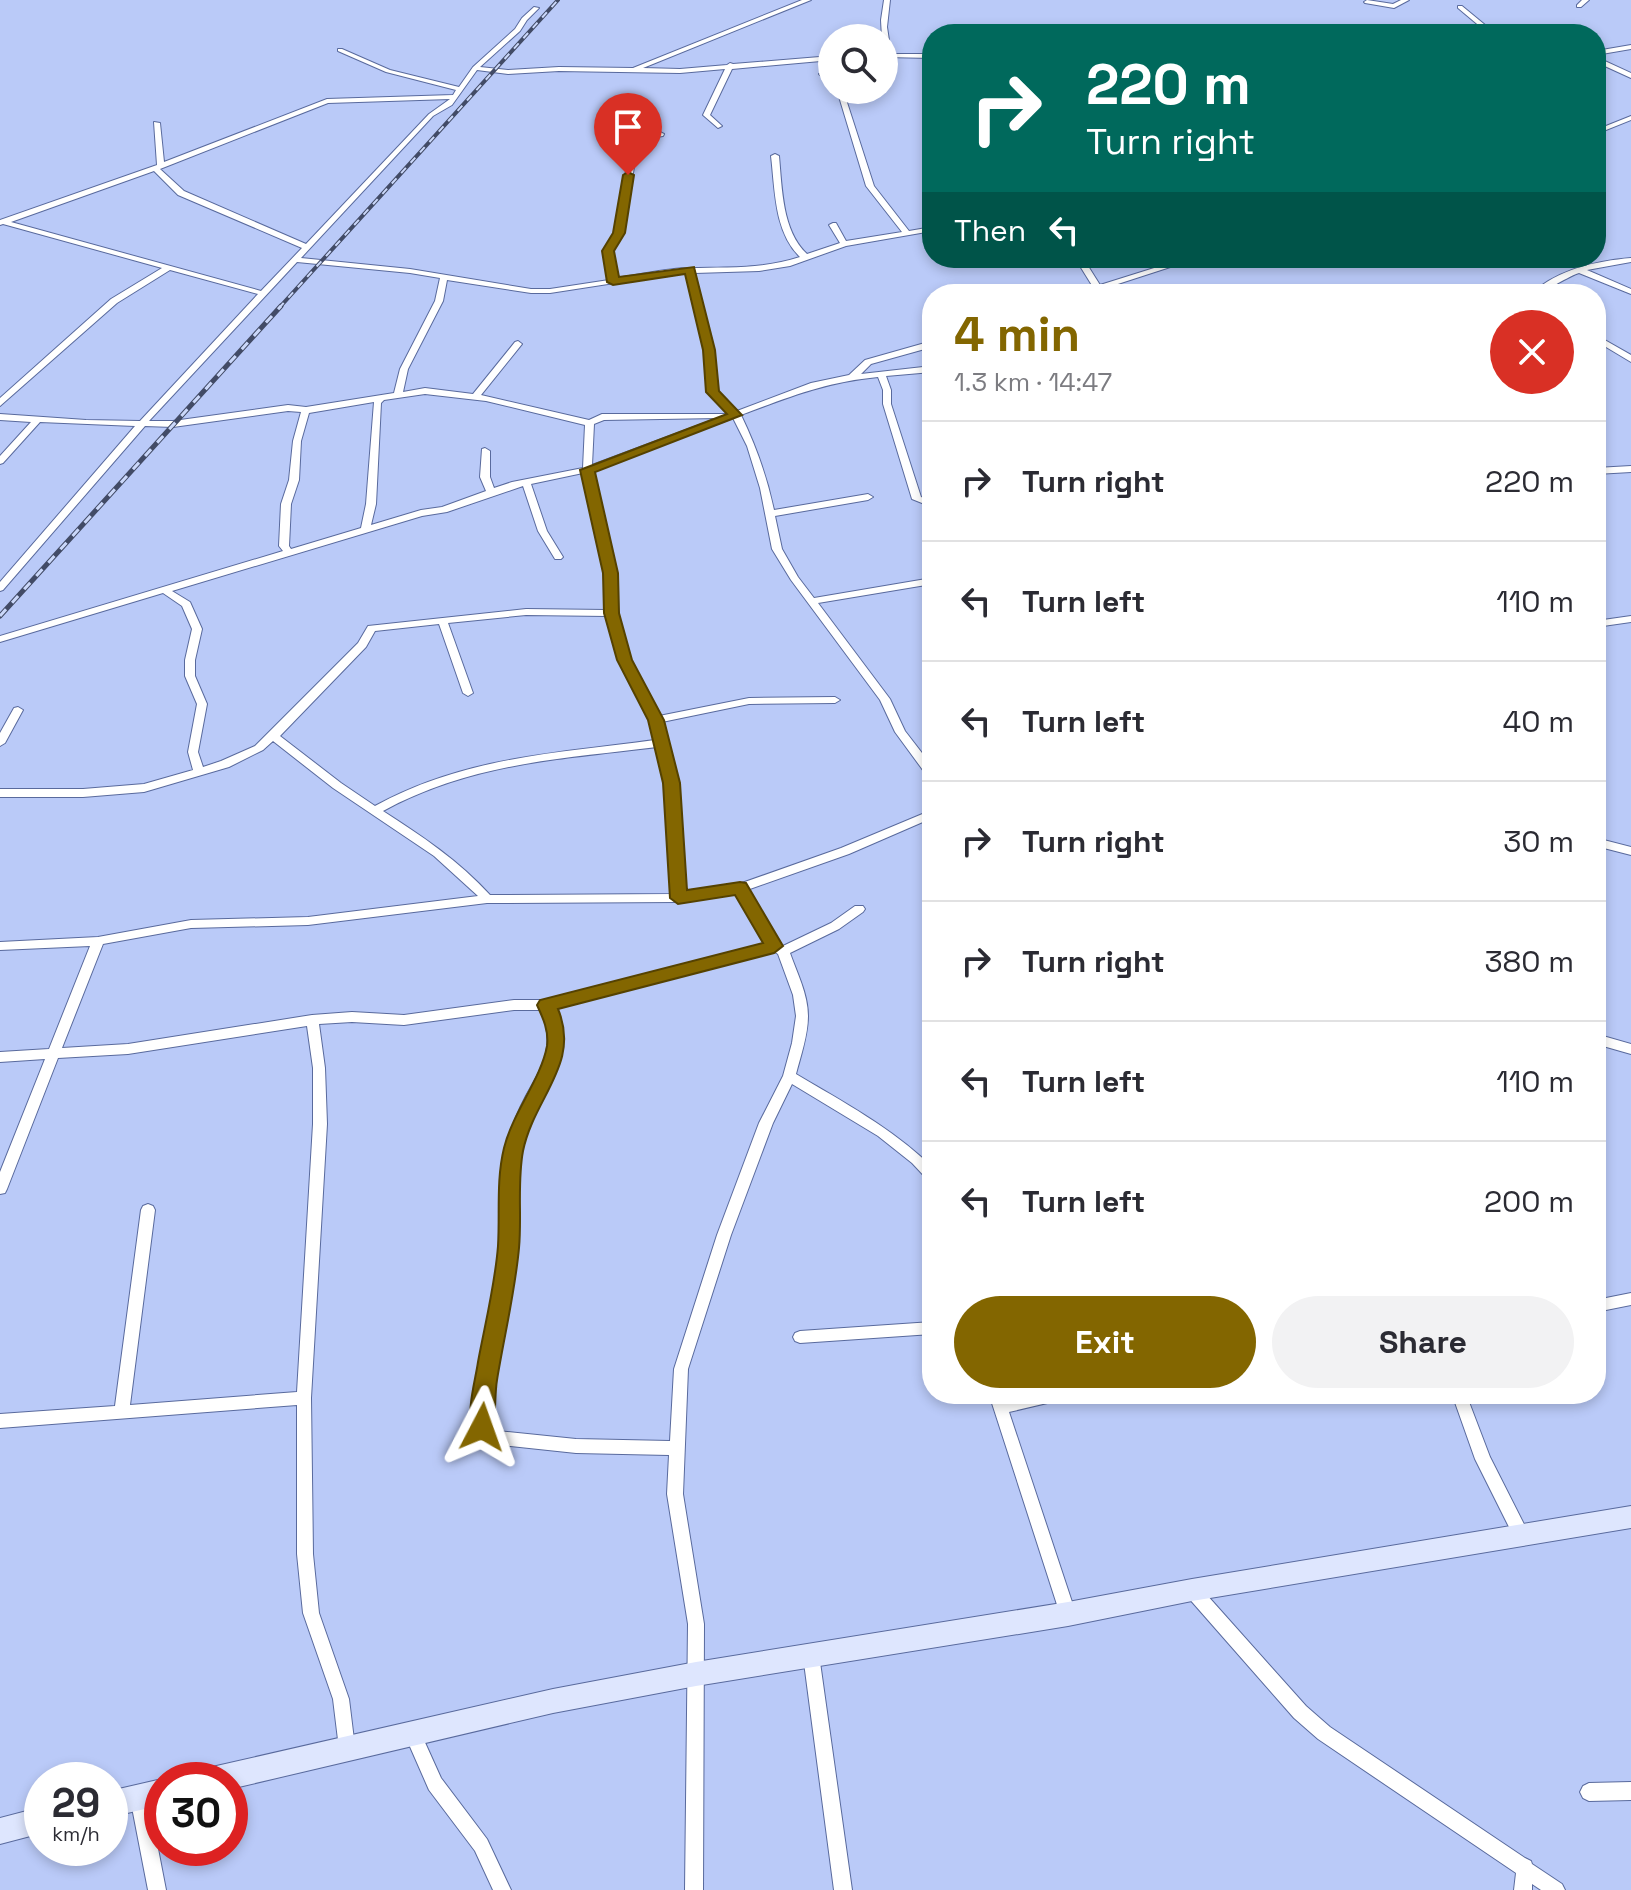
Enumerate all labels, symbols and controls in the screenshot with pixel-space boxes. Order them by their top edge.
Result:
map controls [818,24,898,104]
button: search [818,24,898,104]
text: 220 m [1086,49,1251,120]
icon: right [954,56,1058,160]
pin [594,93,662,175]
icon: arrive [606,105,650,149]
text: Turn right [1086,119,1255,165]
icon: left [1042,208,1086,252]
text: Then [954,211,1026,250]
text: 4 min [954,304,1080,365]
button: close [1490,310,1574,394]
text: 1.3 km · 14:47 [954,365,1112,399]
icon: right [954,459,998,503]
text: Turn right [1022,462,1165,501]
text: 220 m [1485,462,1574,501]
icon: left [954,579,998,623]
text: Turn left [1022,582,1145,621]
text: 110 m [1496,582,1574,621]
icon: left [954,699,998,743]
text: Turn left [1022,702,1145,741]
text: 40 m [1503,702,1574,741]
icon: right [954,819,998,863]
text: Turn right [1022,822,1165,861]
text: 30 m [1503,822,1574,861]
icon: right [954,939,998,983]
text: Turn right [1022,942,1165,981]
text: 380 m [1484,942,1574,981]
icon: left [954,1059,998,1103]
text: Turn left [1022,1062,1145,1101]
text: 110 m [1496,1062,1574,1101]
icon: left [954,1179,998,1223]
text: Turn left [1022,1182,1145,1221]
text: 200 m [1484,1182,1574,1221]
button: Exit [954,1296,1256,1388]
button: Share [1272,1296,1574,1388]
position arrow [440,1385,524,1469]
speed limit sign: 30 [144,1762,248,1866]
text: 29 [52,1778,100,1829]
text: km/h [52,1821,100,1847]

